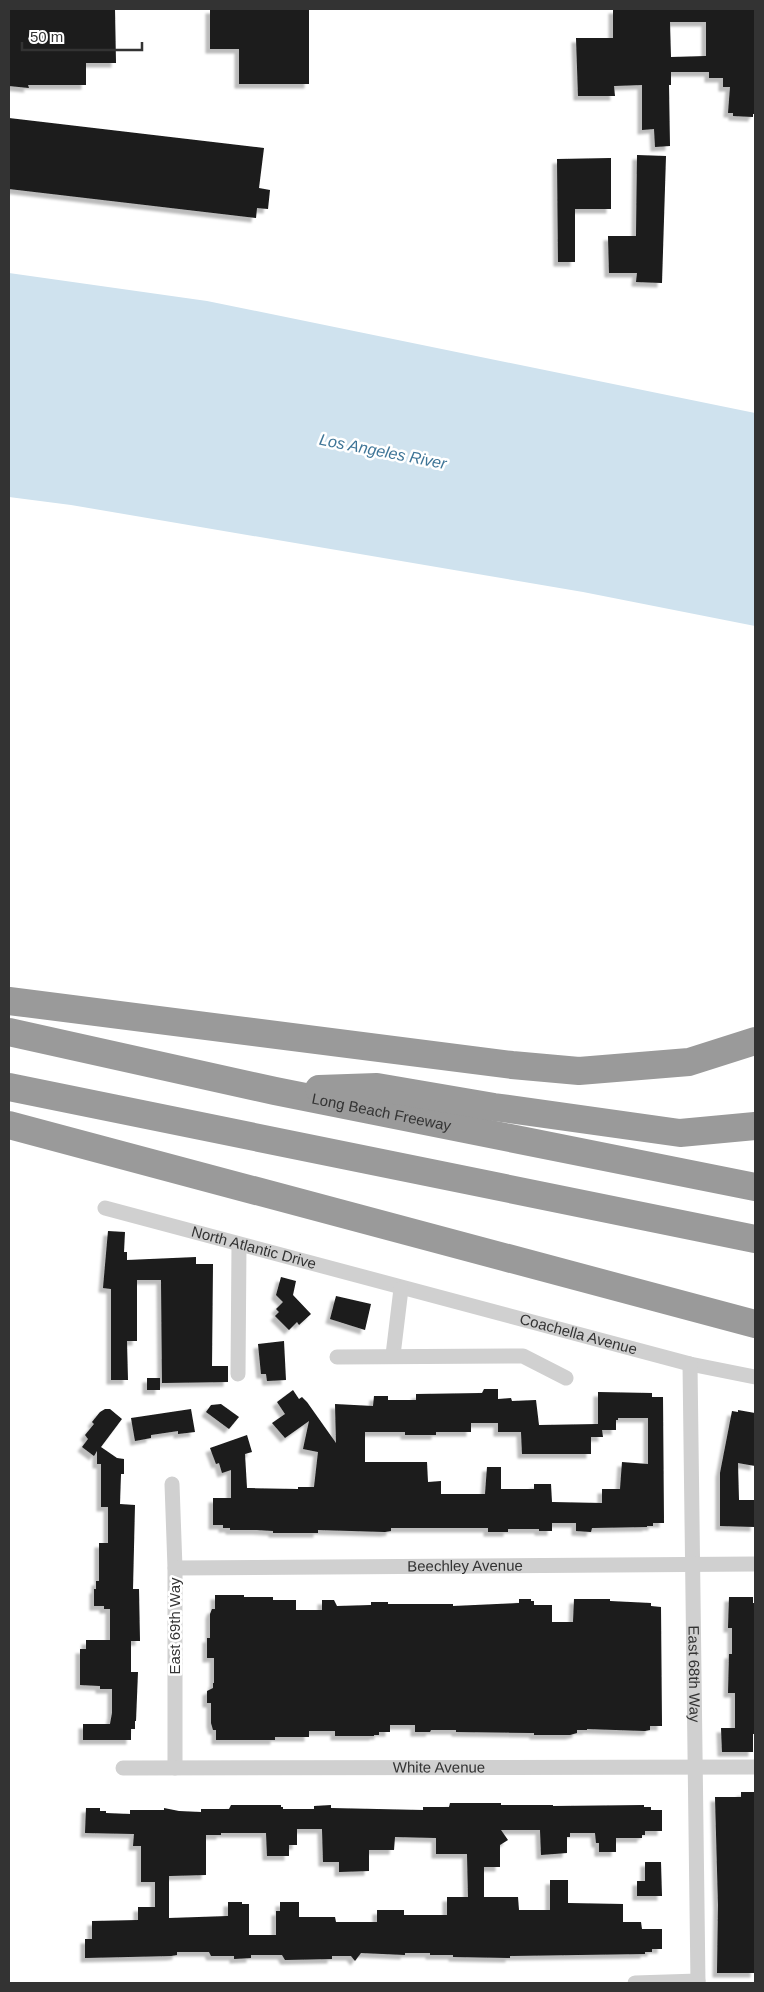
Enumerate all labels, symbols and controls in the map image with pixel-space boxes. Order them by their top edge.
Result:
scale bar [22,20,142,52]
text: 50 m [30,28,63,45]
water label: Los Angeles River [318,431,449,472]
street label: Long Beach Freeway [310,1090,453,1134]
street label: North Atlantic Drive [190,1222,318,1272]
street label: Coachella Avenue [518,1310,639,1358]
street label: Beechley Avenue [407,1557,523,1574]
street label: East 69th Way [166,1577,183,1675]
street label: East 68th Way [685,1625,704,1723]
street label: White Avenue [393,1758,485,1776]

